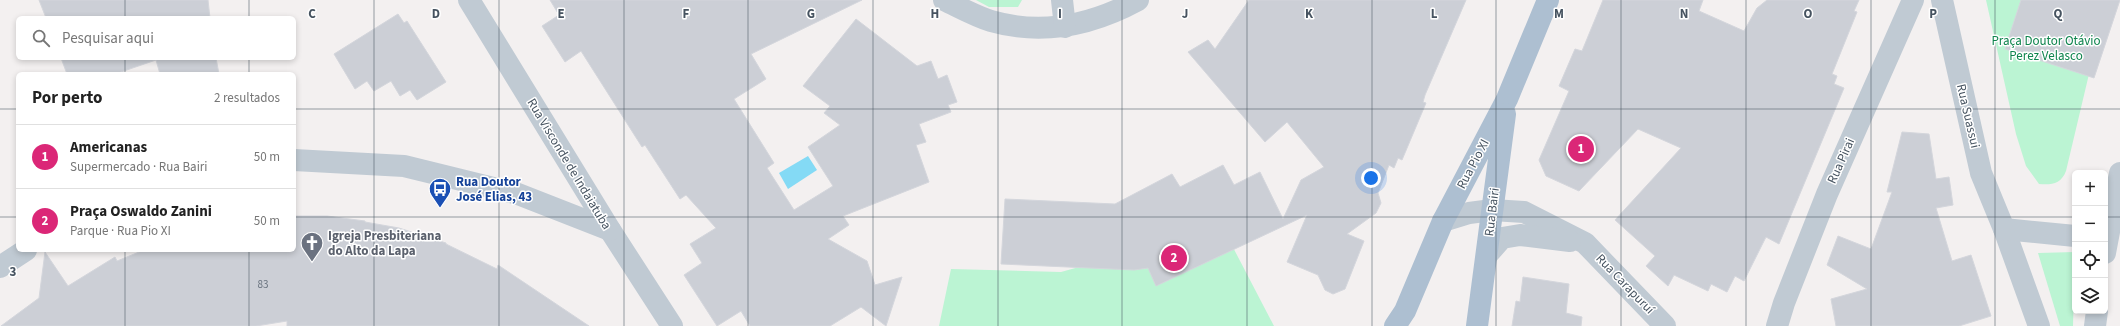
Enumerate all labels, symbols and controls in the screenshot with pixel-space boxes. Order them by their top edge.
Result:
text: C [308,5,316,23]
text: D [432,5,440,23]
text: E [557,5,565,23]
text: F [683,5,690,23]
text: G [807,5,815,23]
text: H [931,5,939,23]
text: I [1058,5,1062,23]
text: J [1182,5,1188,23]
text: K [1305,5,1314,23]
text: L [1431,5,1438,23]
text: M [1554,5,1564,23]
text: N [1680,5,1688,23]
text: O [1804,5,1813,23]
text: P [1929,5,1937,23]
text: Q [2054,5,2063,23]
search box [16,16,296,60]
icon: search [30,27,52,49]
text: Pesquisar aqui [62,28,154,49]
park label: Praça Doutor Otávio Perez Velasco [1991,32,2101,65]
street label: Rua Suassui [1952,82,1984,150]
text: Por perto [32,86,102,110]
text: 2 resultados [214,89,280,107]
street label: Rua Visconde de Indaiatuba [523,95,615,233]
pin: 1 [1568,134,1594,164]
street label: Rua Pirai [1823,135,1859,187]
street label: Rua Pio XI [1452,136,1494,192]
text: Americanas [70,137,147,158]
text: 1 [42,148,48,166]
text: 50 m [254,148,280,166]
text: Supermercado · Rua Bairi [70,158,208,176]
your location [1361,168,1381,188]
map controls [2072,170,2108,314]
button: + [2072,170,2108,206]
place label: Rua Doutor José Elias, 43 [456,173,532,206]
bus stop icon: Rua Doutor José Elias, 43 [427,176,453,209]
street label: Rua Bairi [1480,187,1504,237]
text: Praça Oswaldo Zanini [70,201,212,222]
button: − [2072,206,2108,242]
text: 2 [42,212,48,230]
text: 50 m [254,212,280,230]
text: Parque · Rua Pio XI [70,222,171,240]
place label: Igreja Presbiteriana do Alto da Lapa [328,227,442,260]
church icon: Igreja Presbiteriana do Alto da Lapa [299,230,325,263]
button: locate [2072,242,2108,278]
pin: 2 [1161,243,1187,273]
street label: Rua Carapuruí [1592,250,1659,319]
text: 3 [10,263,17,281]
house number: 83 [258,277,268,292]
button: layers [2072,278,2108,314]

